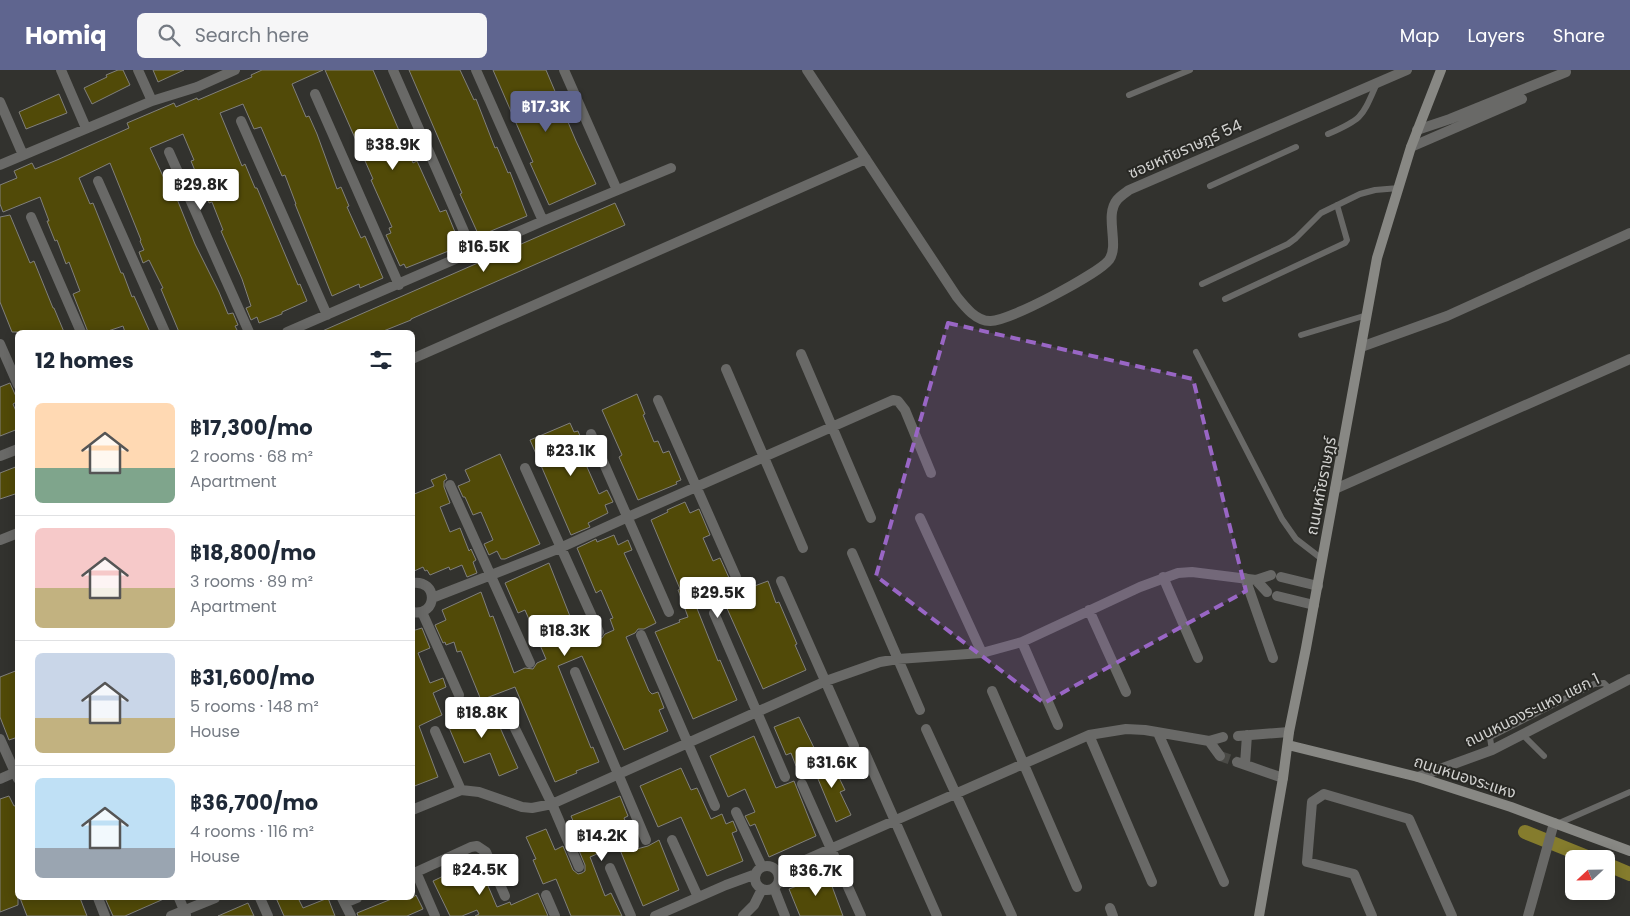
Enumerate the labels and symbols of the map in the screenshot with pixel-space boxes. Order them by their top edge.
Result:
pin: ฿17.3K [505,90,587,133]
street label: ซอยหทัยราษฎร์ 54 [1124,114,1246,184]
pin: ฿38.9K [352,128,434,171]
pin: ฿29.8K [160,168,242,211]
pin: ฿16.5K [443,230,525,273]
pin: ฿23.1K [530,434,612,477]
street label: ถนนหทัยราษฎร์ [1300,434,1342,537]
pin: ฿29.5K [677,576,759,619]
pin: ฿18.3K [524,614,606,657]
street label: ถนนหนองระแหง แยก 1 [1460,667,1604,753]
pin: ฿18.8K [441,696,523,739]
pin: ฿31.6K [791,746,873,789]
street label: ถนนหนองระแหง [1411,750,1519,804]
pin: ฿14.2K [561,820,643,862]
north arrow [1565,850,1615,900]
pin: ฿24.5K [439,854,521,896]
pin: ฿36.7K [775,854,857,897]

